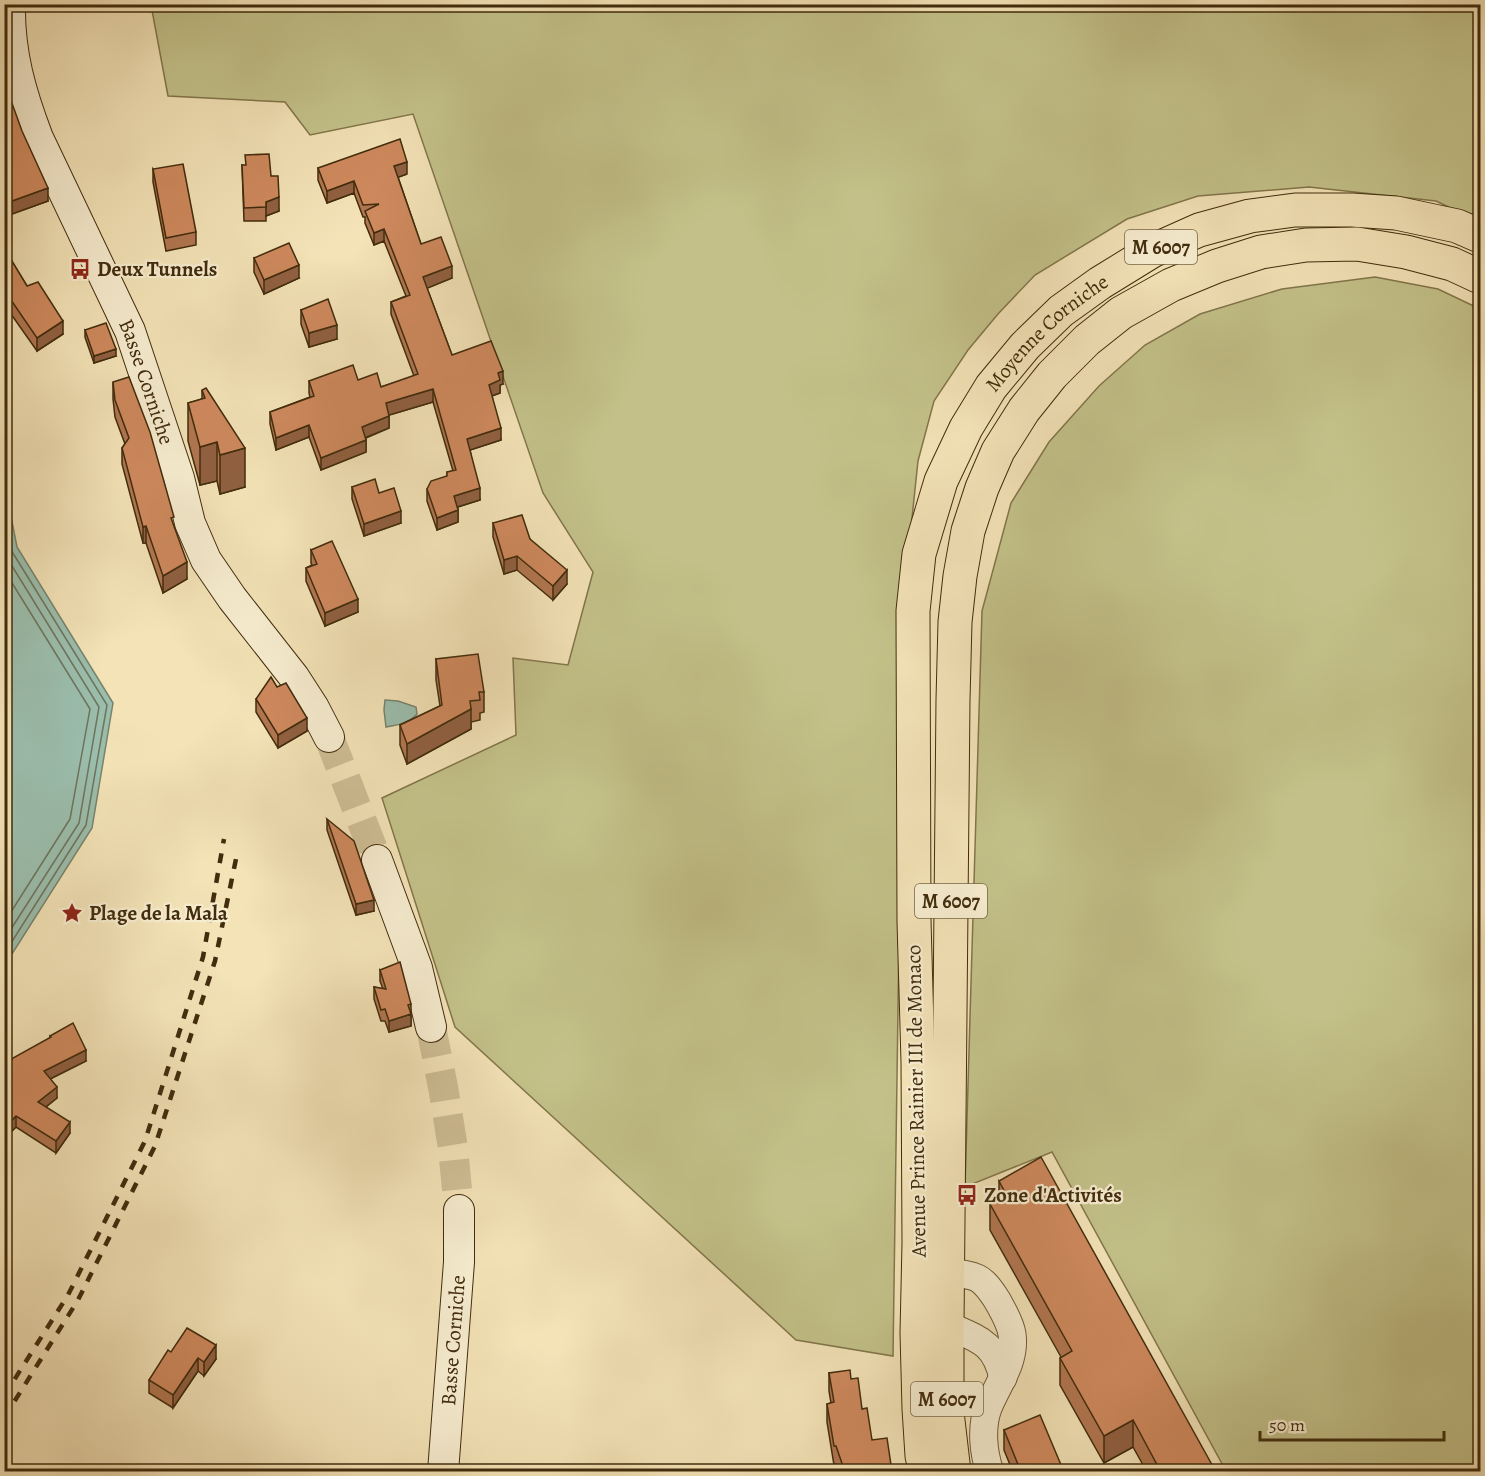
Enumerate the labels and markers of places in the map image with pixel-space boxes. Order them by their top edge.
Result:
place label: Deux Tunnels [97,255,217,283]
bus stop icon: Deux Tunnels [68,257,92,281]
place label: Plage de la Mala [89,899,229,927]
place icon: Plage de la Mala [60,901,84,925]
place label: Zone d'Activités [984,1181,1122,1209]
bus stop icon: Zone d'Activités [955,1183,979,1207]

